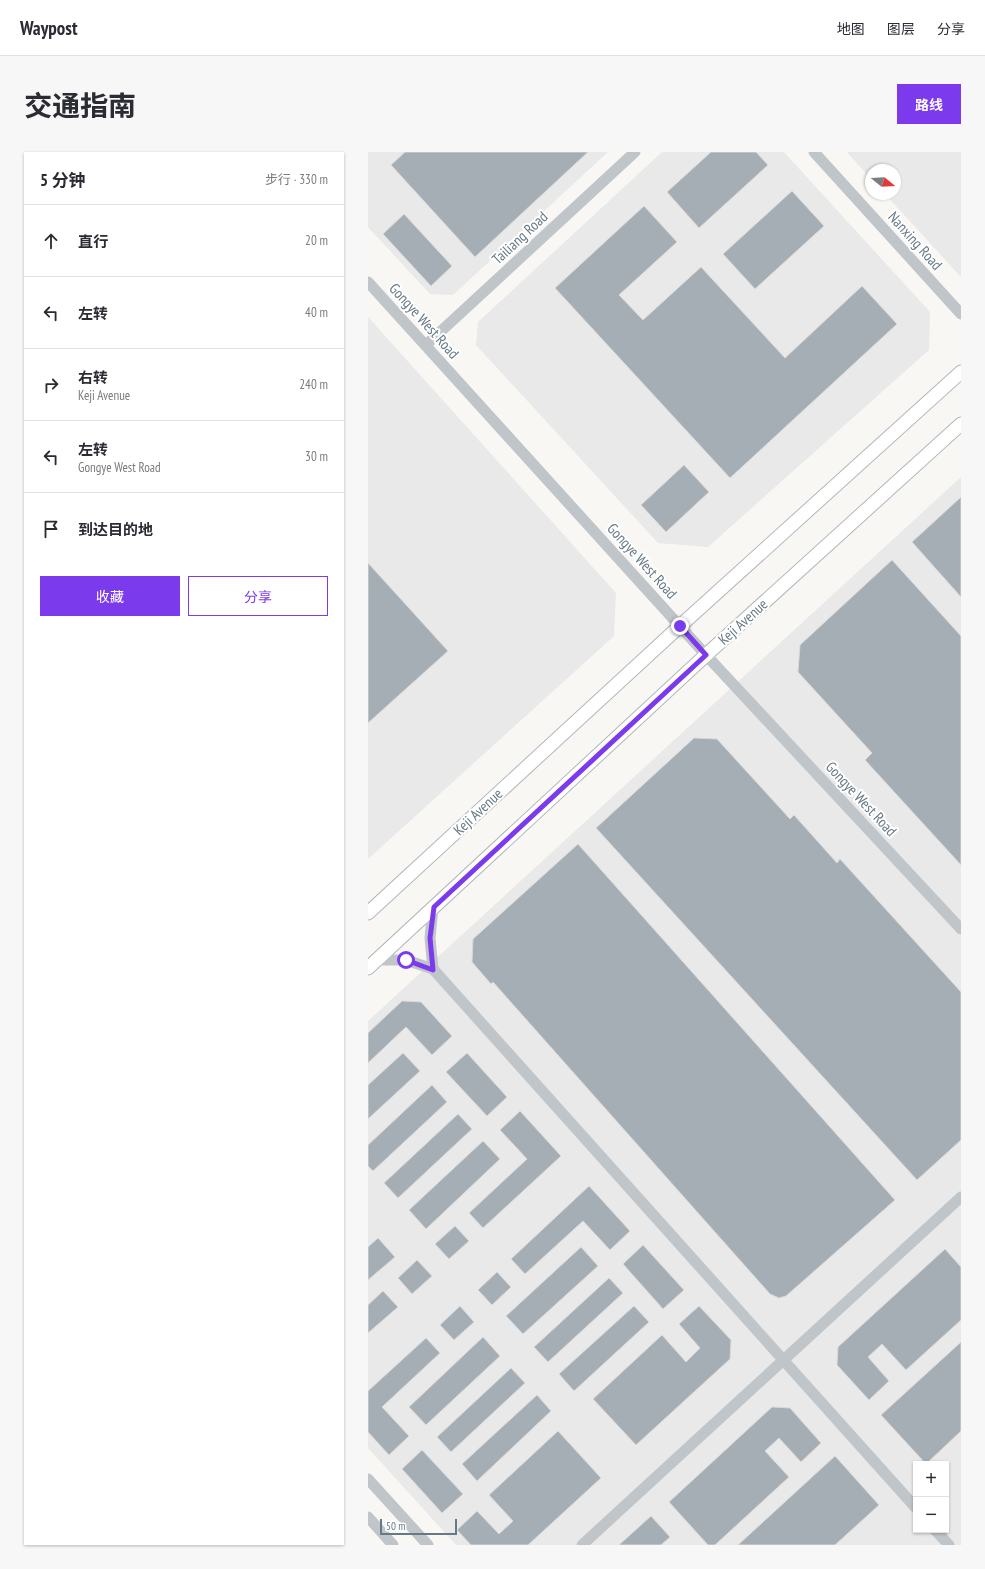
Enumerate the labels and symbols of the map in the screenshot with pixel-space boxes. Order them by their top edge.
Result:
north arrow [865,164,901,200]
street label: Tailiang Road [488,207,551,268]
street label: Nanxing Road [884,208,946,274]
street label: Gongye West Road [385,279,463,362]
street label: Gongye West Road [603,519,681,602]
street label: Keji Avenue [714,594,771,649]
route end [671,617,689,635]
street label: Gongye West Road [822,757,901,840]
street label: Keji Avenue [449,784,506,839]
route start [397,951,415,969]
scale bar [380,1517,457,1536]

